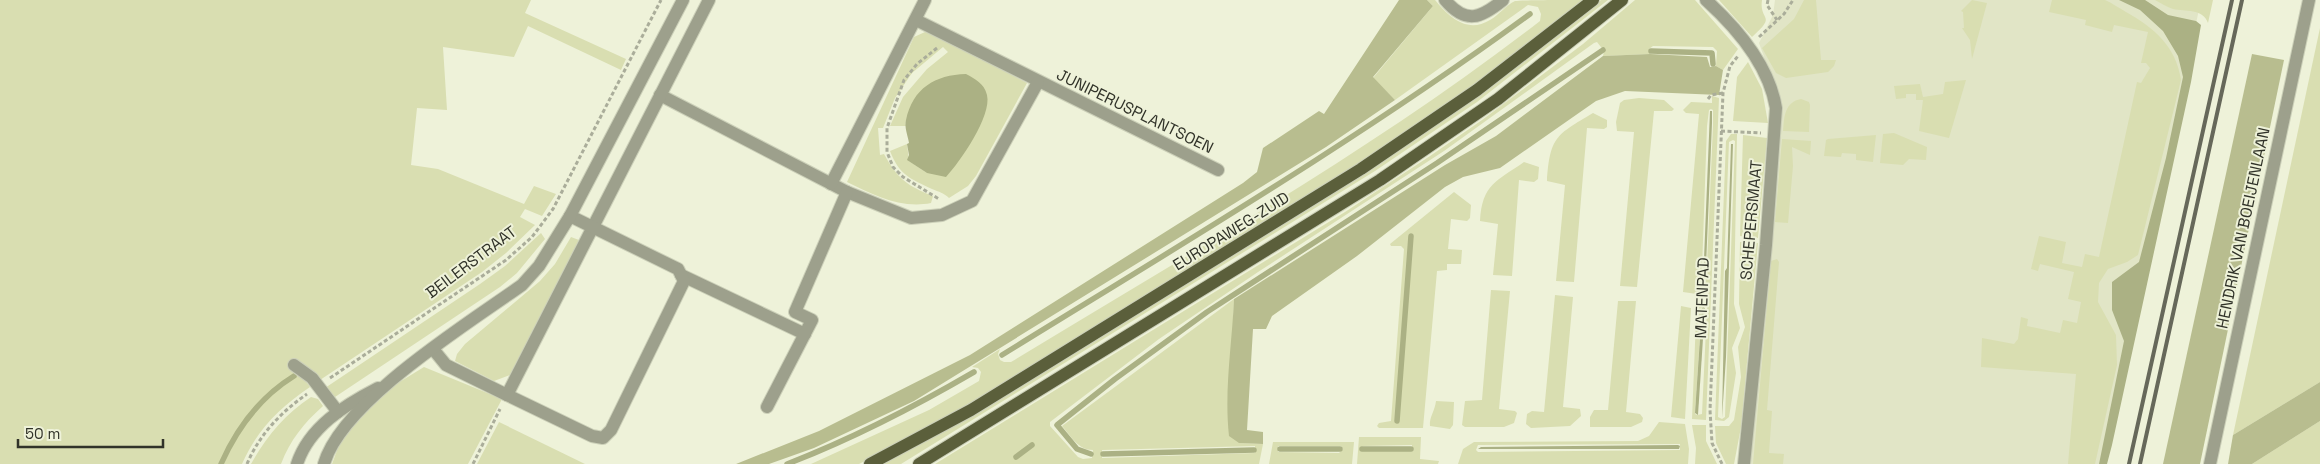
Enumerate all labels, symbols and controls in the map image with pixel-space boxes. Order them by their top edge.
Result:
street label: JUNIPERUSPLANTSOEN [1053,64,1217,158]
street label: HENDRIK VAN BOEIJENLAAN [2211,125,2275,331]
street label: SCHEPERSMAAT [1735,159,1767,281]
street label: EUROPAWEG-ZUID [1169,187,1293,275]
street label: BEILERSTRAAT [421,221,521,303]
street label: MATENPAD [1690,257,1714,339]
scale bar [18,416,162,448]
text: 50 m [25,424,60,443]

